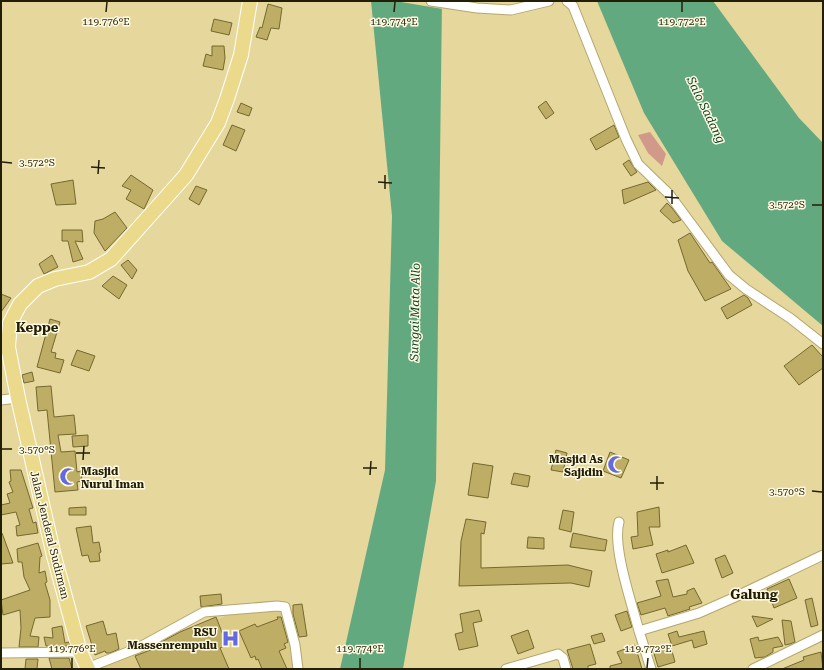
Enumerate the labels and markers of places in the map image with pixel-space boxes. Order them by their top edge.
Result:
place label: Masjid As Sajidin [549,453,604,479]
mosque icon: Masjid As Sajidin [606,455,626,475]
place label: Masjid Nurul Iman [81,465,145,491]
mosque icon: Masjid Nurul Iman [58,467,78,487]
place label: RSU Massenrempulu [127,626,218,652]
hospital icon: RSU Massenrempulu [220,628,240,648]

